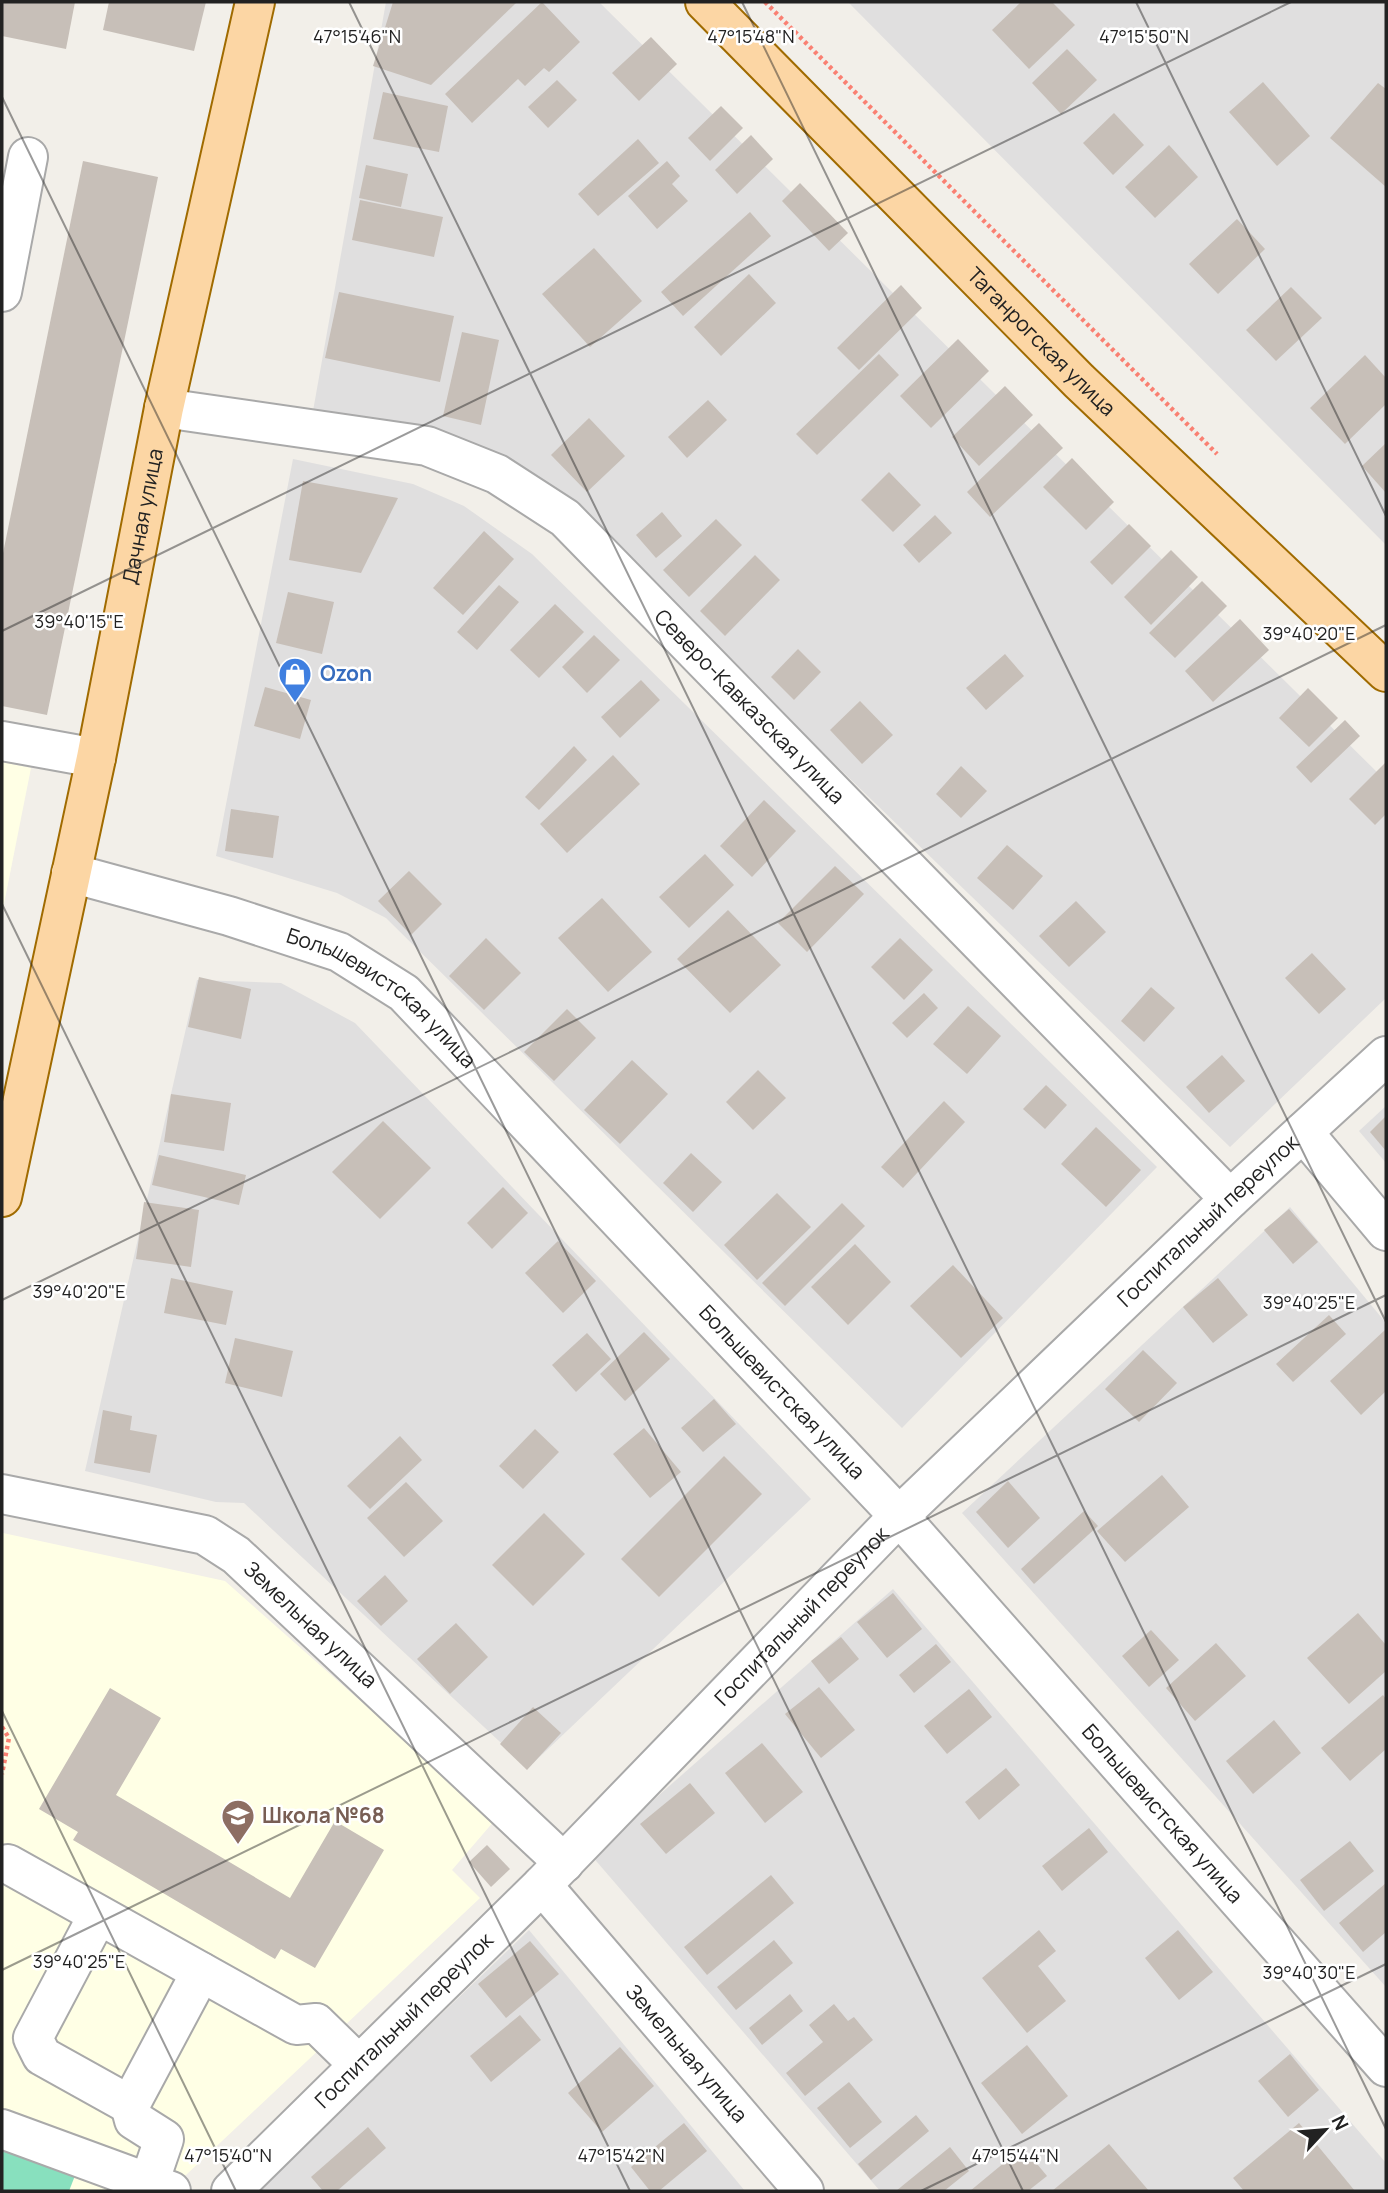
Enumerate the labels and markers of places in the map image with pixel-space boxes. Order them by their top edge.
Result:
shop icon: Ozon [276,655,314,704]
place label: Ozon [320,659,372,687]
school or university icon: Школа №68 [219,1797,257,1846]
place label: Школа №68 [262,1801,385,1829]

